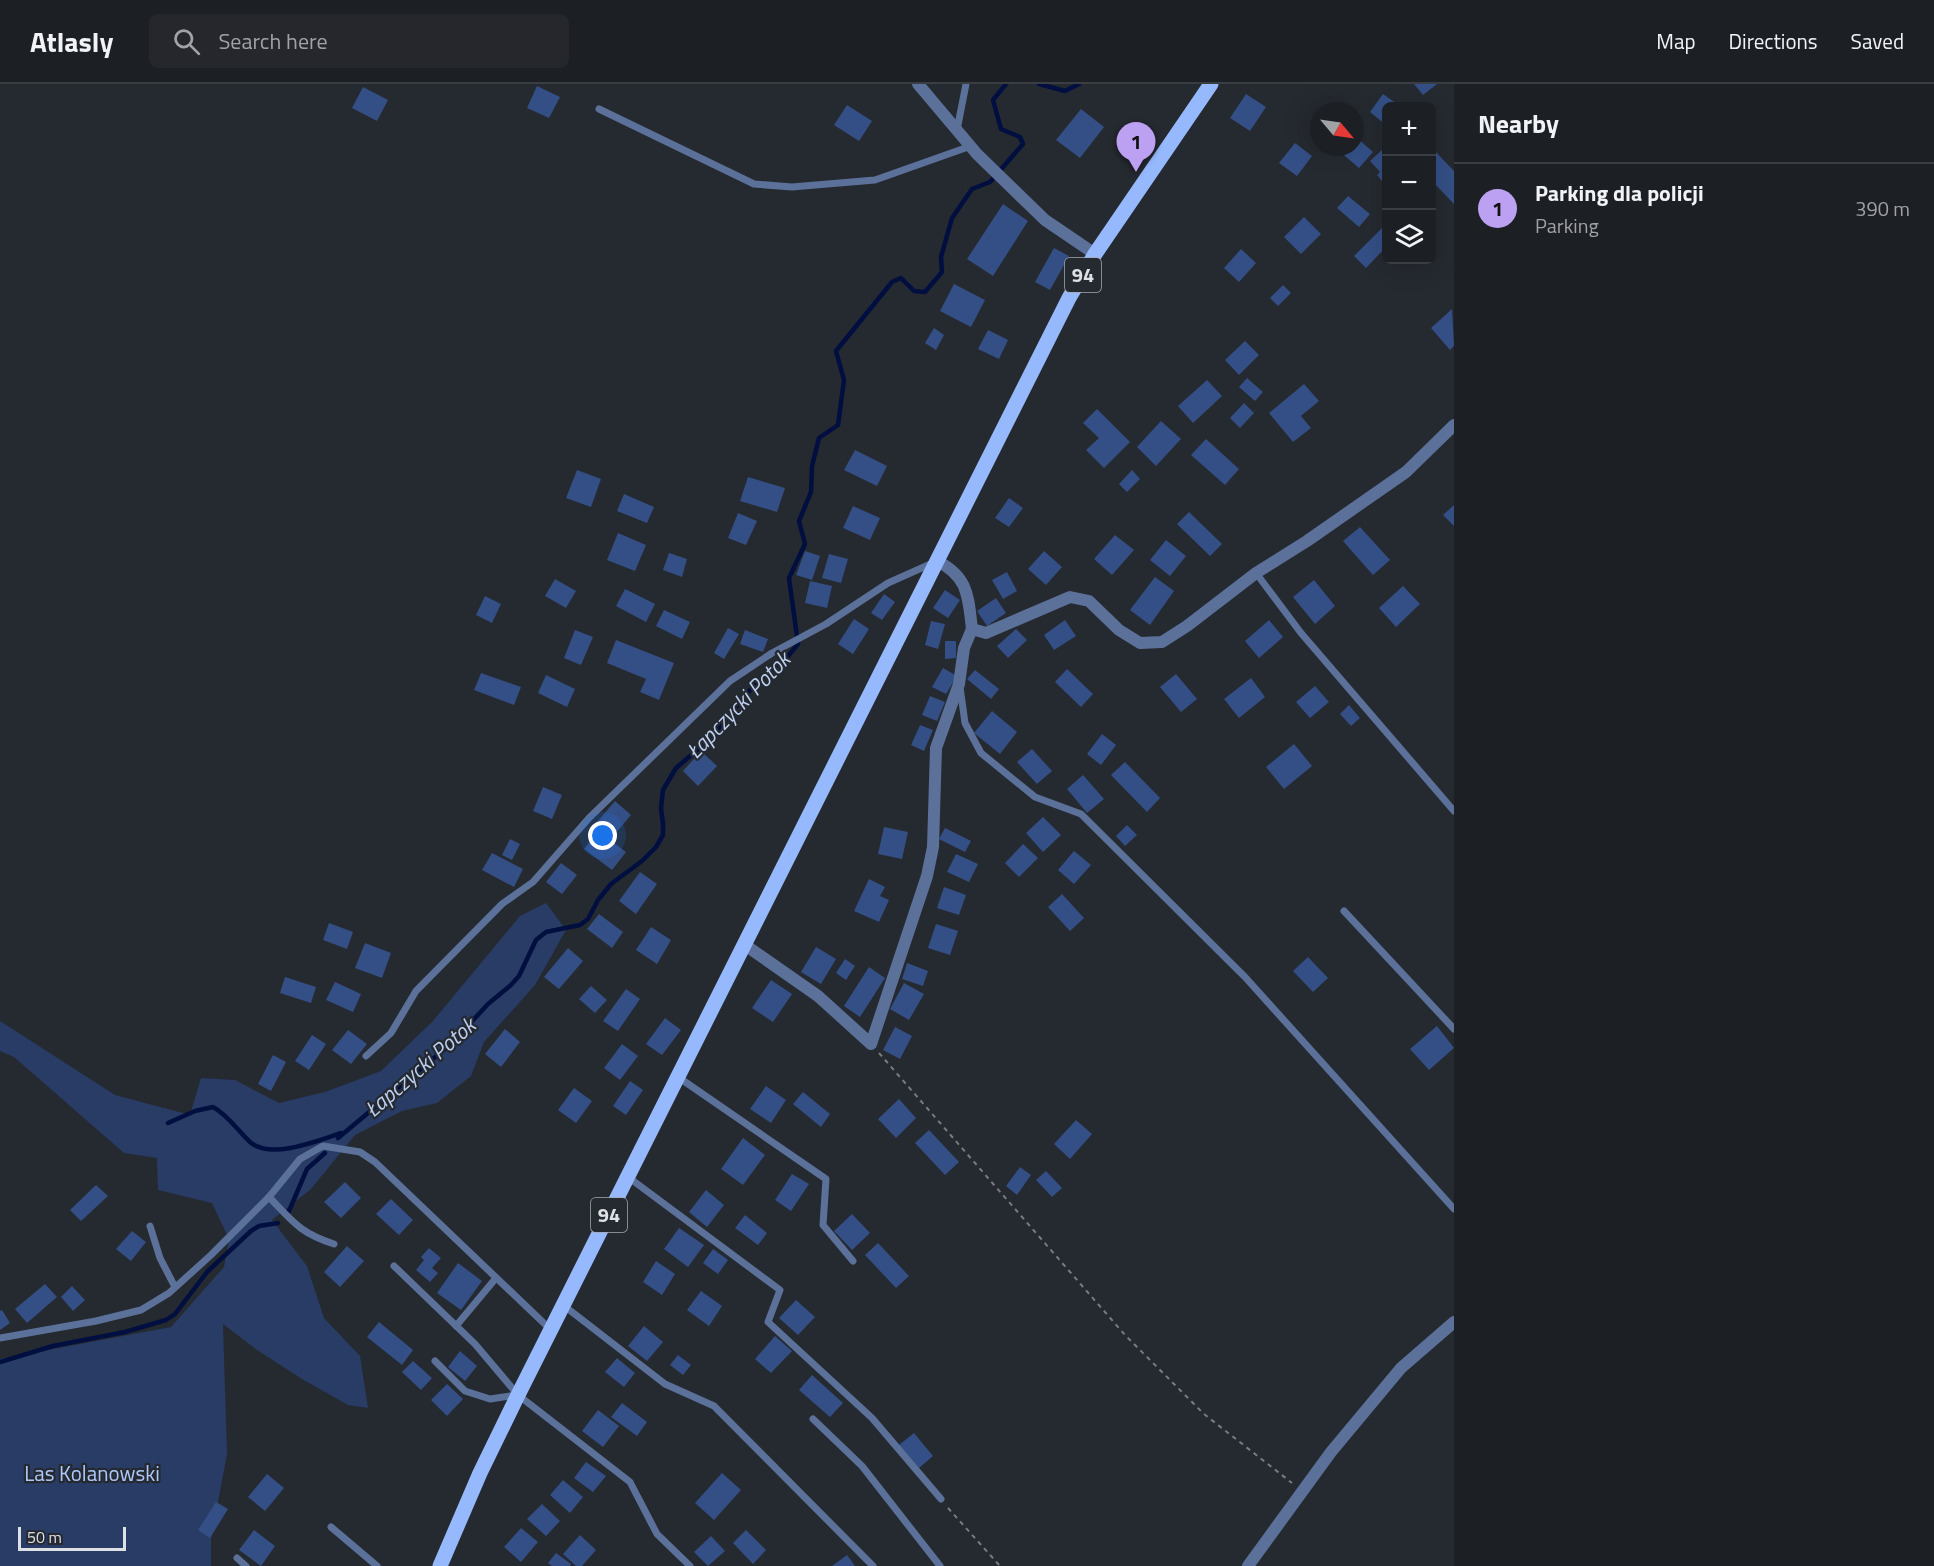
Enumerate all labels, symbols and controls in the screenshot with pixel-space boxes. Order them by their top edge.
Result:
search box [149,14,569,68]
text: Atlasly [30,20,113,63]
text: Search here [218,24,328,58]
icon: search [170,25,203,58]
text: Map [1656,25,1696,57]
text: Directions [1729,25,1818,57]
text: Saved [1851,25,1904,57]
north arrow [1310,102,1364,156]
map controls [1382,102,1436,264]
button: + [1382,102,1436,156]
text: Nearby [1478,104,1559,143]
pin: 1 [1116,122,1156,172]
button: − [1382,156,1436,210]
text: Parking dla policji [1535,176,1704,210]
text: 1 [1492,193,1503,224]
text: 390 m [1855,193,1910,224]
button: layers [1382,210,1436,264]
text: Parking [1535,210,1599,241]
road number: 94 [1065,258,1101,292]
water label: Łapczycki Potok [678,642,800,766]
your location [588,821,617,850]
water label: Łapczycki Potok [357,1008,485,1125]
road number: 94 [591,1198,627,1232]
park label: Las Kolanowski [24,1457,160,1489]
scale bar [18,1524,126,1552]
text: 50 m [27,1525,62,1549]

